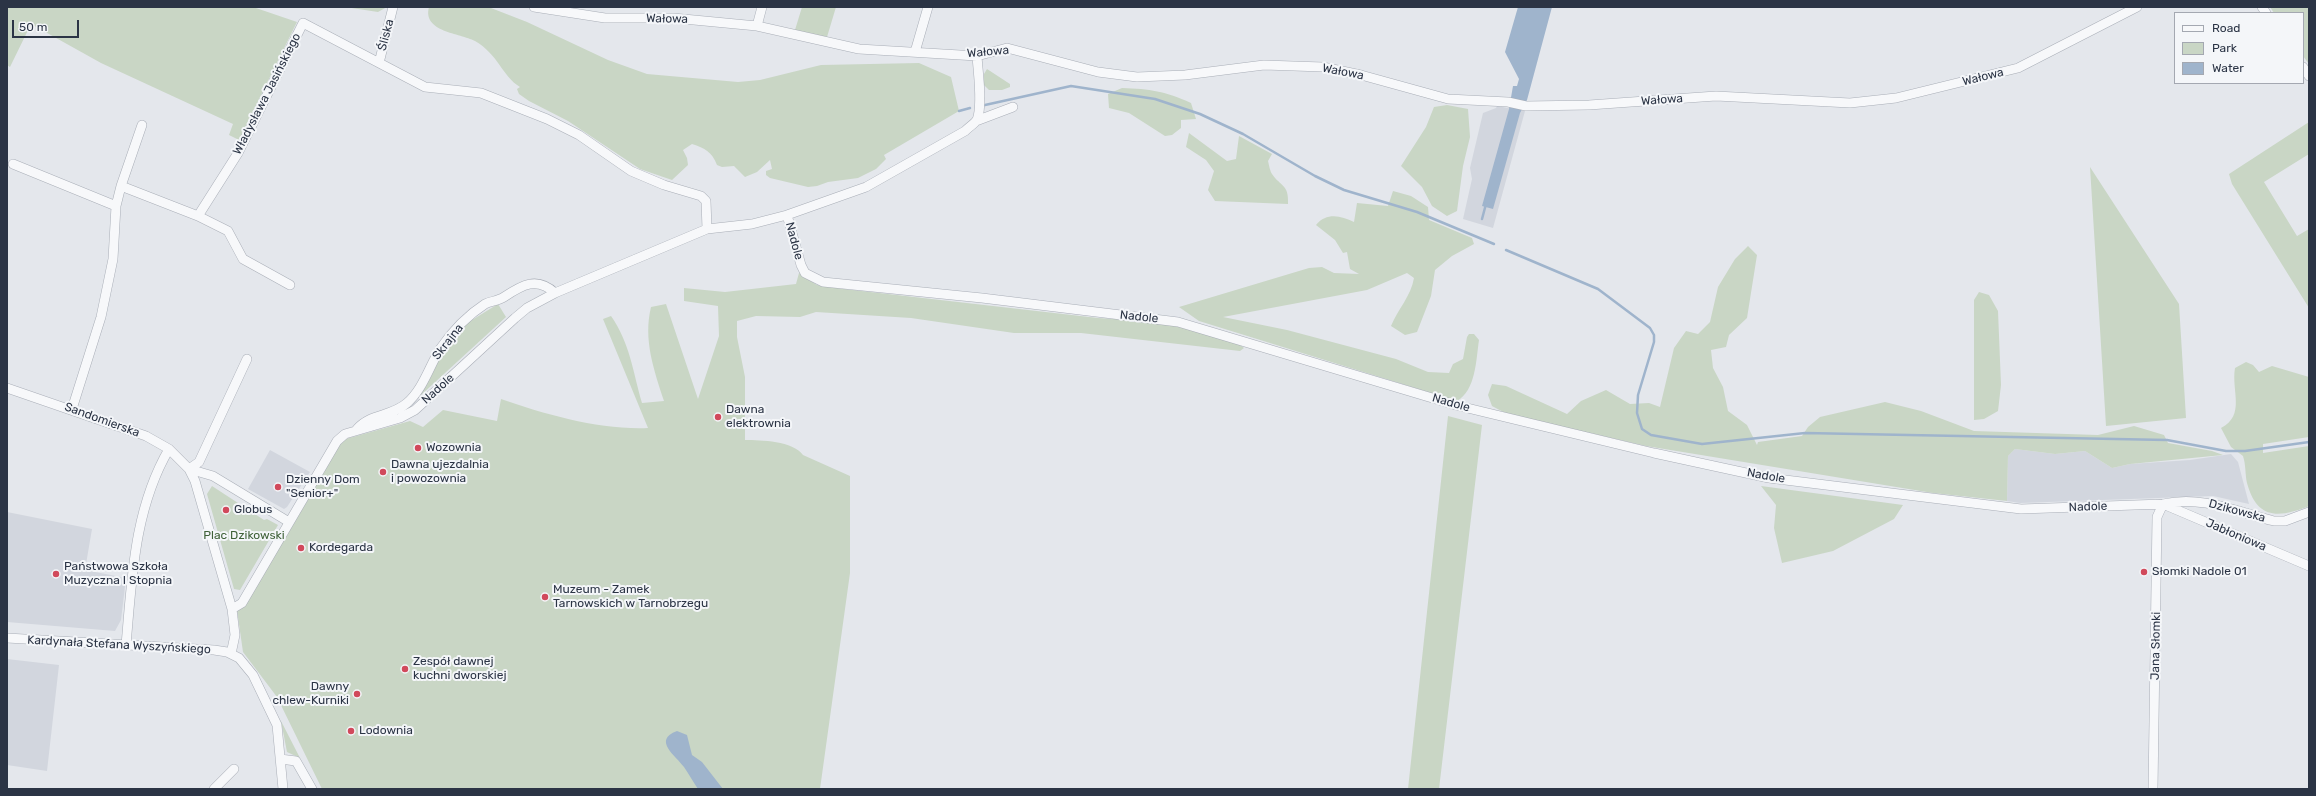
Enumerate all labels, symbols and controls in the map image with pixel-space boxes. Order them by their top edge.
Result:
street label: Wałowa [646,11,688,27]
scale bar [14,12,81,38]
legend [2174,12,2304,84]
street label: Śliska [375,18,397,52]
text: 50 m [19,20,47,34]
text: Road [2212,21,2240,35]
street label: Władysława Jasińskiego [230,31,304,157]
text: Park [2212,41,2237,55]
street label: Wałowa [966,43,1010,61]
street label: Wałowa [1321,61,1365,83]
text: Water [2212,61,2244,75]
street label: Wałowa [1961,65,2005,89]
street label: Wałowa [1641,91,1683,109]
street label: Nadole [782,220,806,262]
street label: Nadole [1119,308,1159,326]
street label: Skrajna [429,321,467,363]
street label: Nadole [419,371,457,407]
street label: Nadole [1430,391,1472,415]
street label: Sandomierska [62,400,142,440]
place label: Dawna elektrownia [726,403,791,431]
marker: Dawna elektrownia [713,412,723,422]
place label: Wozownia [426,441,481,455]
marker: Wozownia [413,443,423,453]
place label: Dawna ujezdalnia i powozownia [391,458,489,486]
street label: Nadole [1746,466,1786,486]
marker: Dawna ujezdalnia i powozownia [378,467,388,477]
place label: Dzienny Dom "Senior+" [286,473,360,501]
marker: Dzienny Dom "Senior+" [273,482,283,492]
street label: Dzikowska [2207,497,2267,525]
street label: Nadole [2068,499,2108,515]
place label: Globus [234,503,272,517]
marker: Globus [221,505,231,515]
street label: Jabłoniowa [2204,516,2268,554]
park label: Plac Dzikowski [203,529,285,543]
place label: Kordegarda [309,541,373,555]
marker: Kordegarda [296,543,306,553]
place label: Państwowa Szkoła Muzyczna I Stopnia [64,560,172,588]
place label: Słomki Nadole 01 [2152,565,2247,579]
marker: Słomki Nadole 01 [2139,567,2149,577]
marker: Państwowa Szkoła Muzyczna I Stopnia [51,569,61,579]
place label: Muzeum - Zamek Tarnowskich w Tarnobrzegu [553,583,708,611]
marker: Muzeum - Zamek Tarnowskich w Tarnobrzegu [540,592,550,602]
street label: Jana Słomki [2148,612,2164,680]
street label: Kardynała Stefana Wyszyńskiego [27,633,211,657]
place label: Zespół dawnej kuchni dworskiej [413,655,506,683]
marker: Zespół dawnej kuchni dworskiej [400,664,410,674]
place label: Dawny chlew-Kurniki [272,680,349,708]
marker: Dawny chlew-Kurniki [352,689,362,699]
place label: Lodownia [359,724,413,738]
marker: Lodownia [346,726,356,736]

